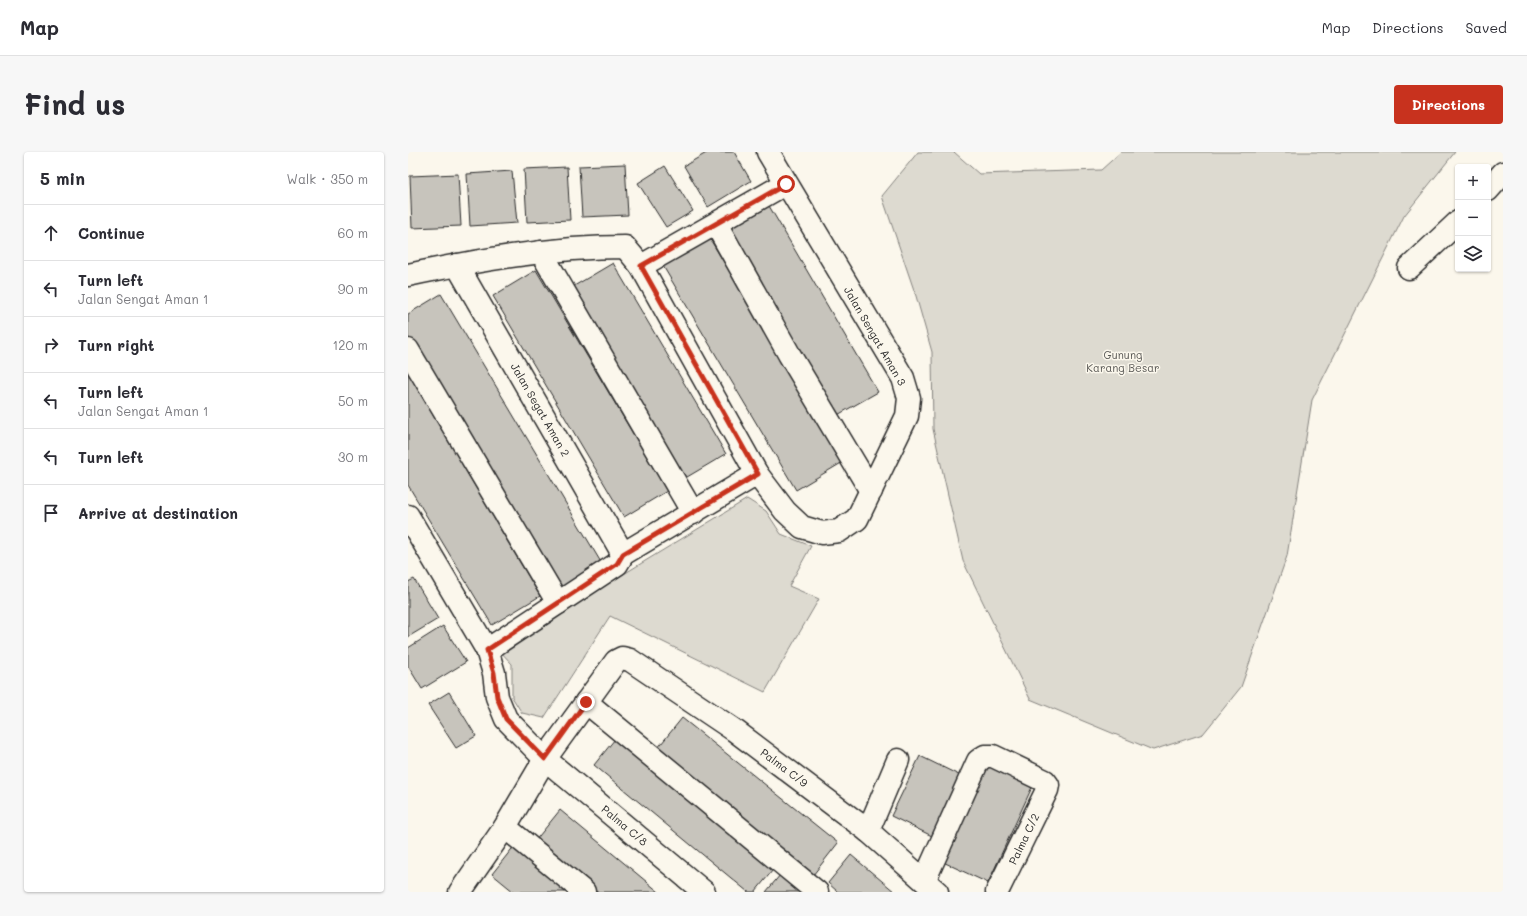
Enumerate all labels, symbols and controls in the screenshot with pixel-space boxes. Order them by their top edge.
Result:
text: Map [20,15,59,40]
text: Map [1322,18,1350,37]
text: Directions [1372,18,1443,37]
text: Saved [1465,18,1507,37]
button: Directions [1394,85,1503,124]
text: Find us [24,86,125,122]
map controls [1455,164,1491,272]
button: + [1455,164,1491,200]
text: 5 min [40,167,85,189]
text: Walk · 350 m [287,170,368,187]
route start [777,175,795,193]
button: − [1455,200,1491,236]
icon: ahead [40,222,62,244]
text: Continue [78,223,145,243]
text: 60 m [338,224,368,241]
button: layers [1455,236,1491,272]
text: Turn left [78,270,143,290]
icon: left [40,278,62,300]
text: 90 m [338,280,368,297]
street label: Jalan Sengat Aman 3 [841,283,910,389]
text: Jalan Sengat Aman 1 [78,290,209,307]
icon: right [40,334,62,356]
text: Turn right [78,335,155,355]
text: 120 m [332,336,368,353]
park label: Gunung Karang Besar [1086,347,1160,375]
street label: Jalan Segat Aman 2 [508,360,573,459]
text: Turn left [78,382,143,402]
icon: left [40,390,62,412]
text: 50 m [338,392,368,409]
text: Jalan Sengat Aman 1 [78,402,209,419]
icon: left [40,446,62,468]
text: Turn left [78,447,143,467]
text: 30 m [338,448,368,465]
icon: arrive [40,502,62,524]
text: Arrive at destination [78,503,238,523]
route end [577,693,595,711]
street label: Palma C/9 [758,745,812,790]
street label: Palma C/8 [599,801,651,849]
street label: Palma C/2 [1005,811,1042,867]

